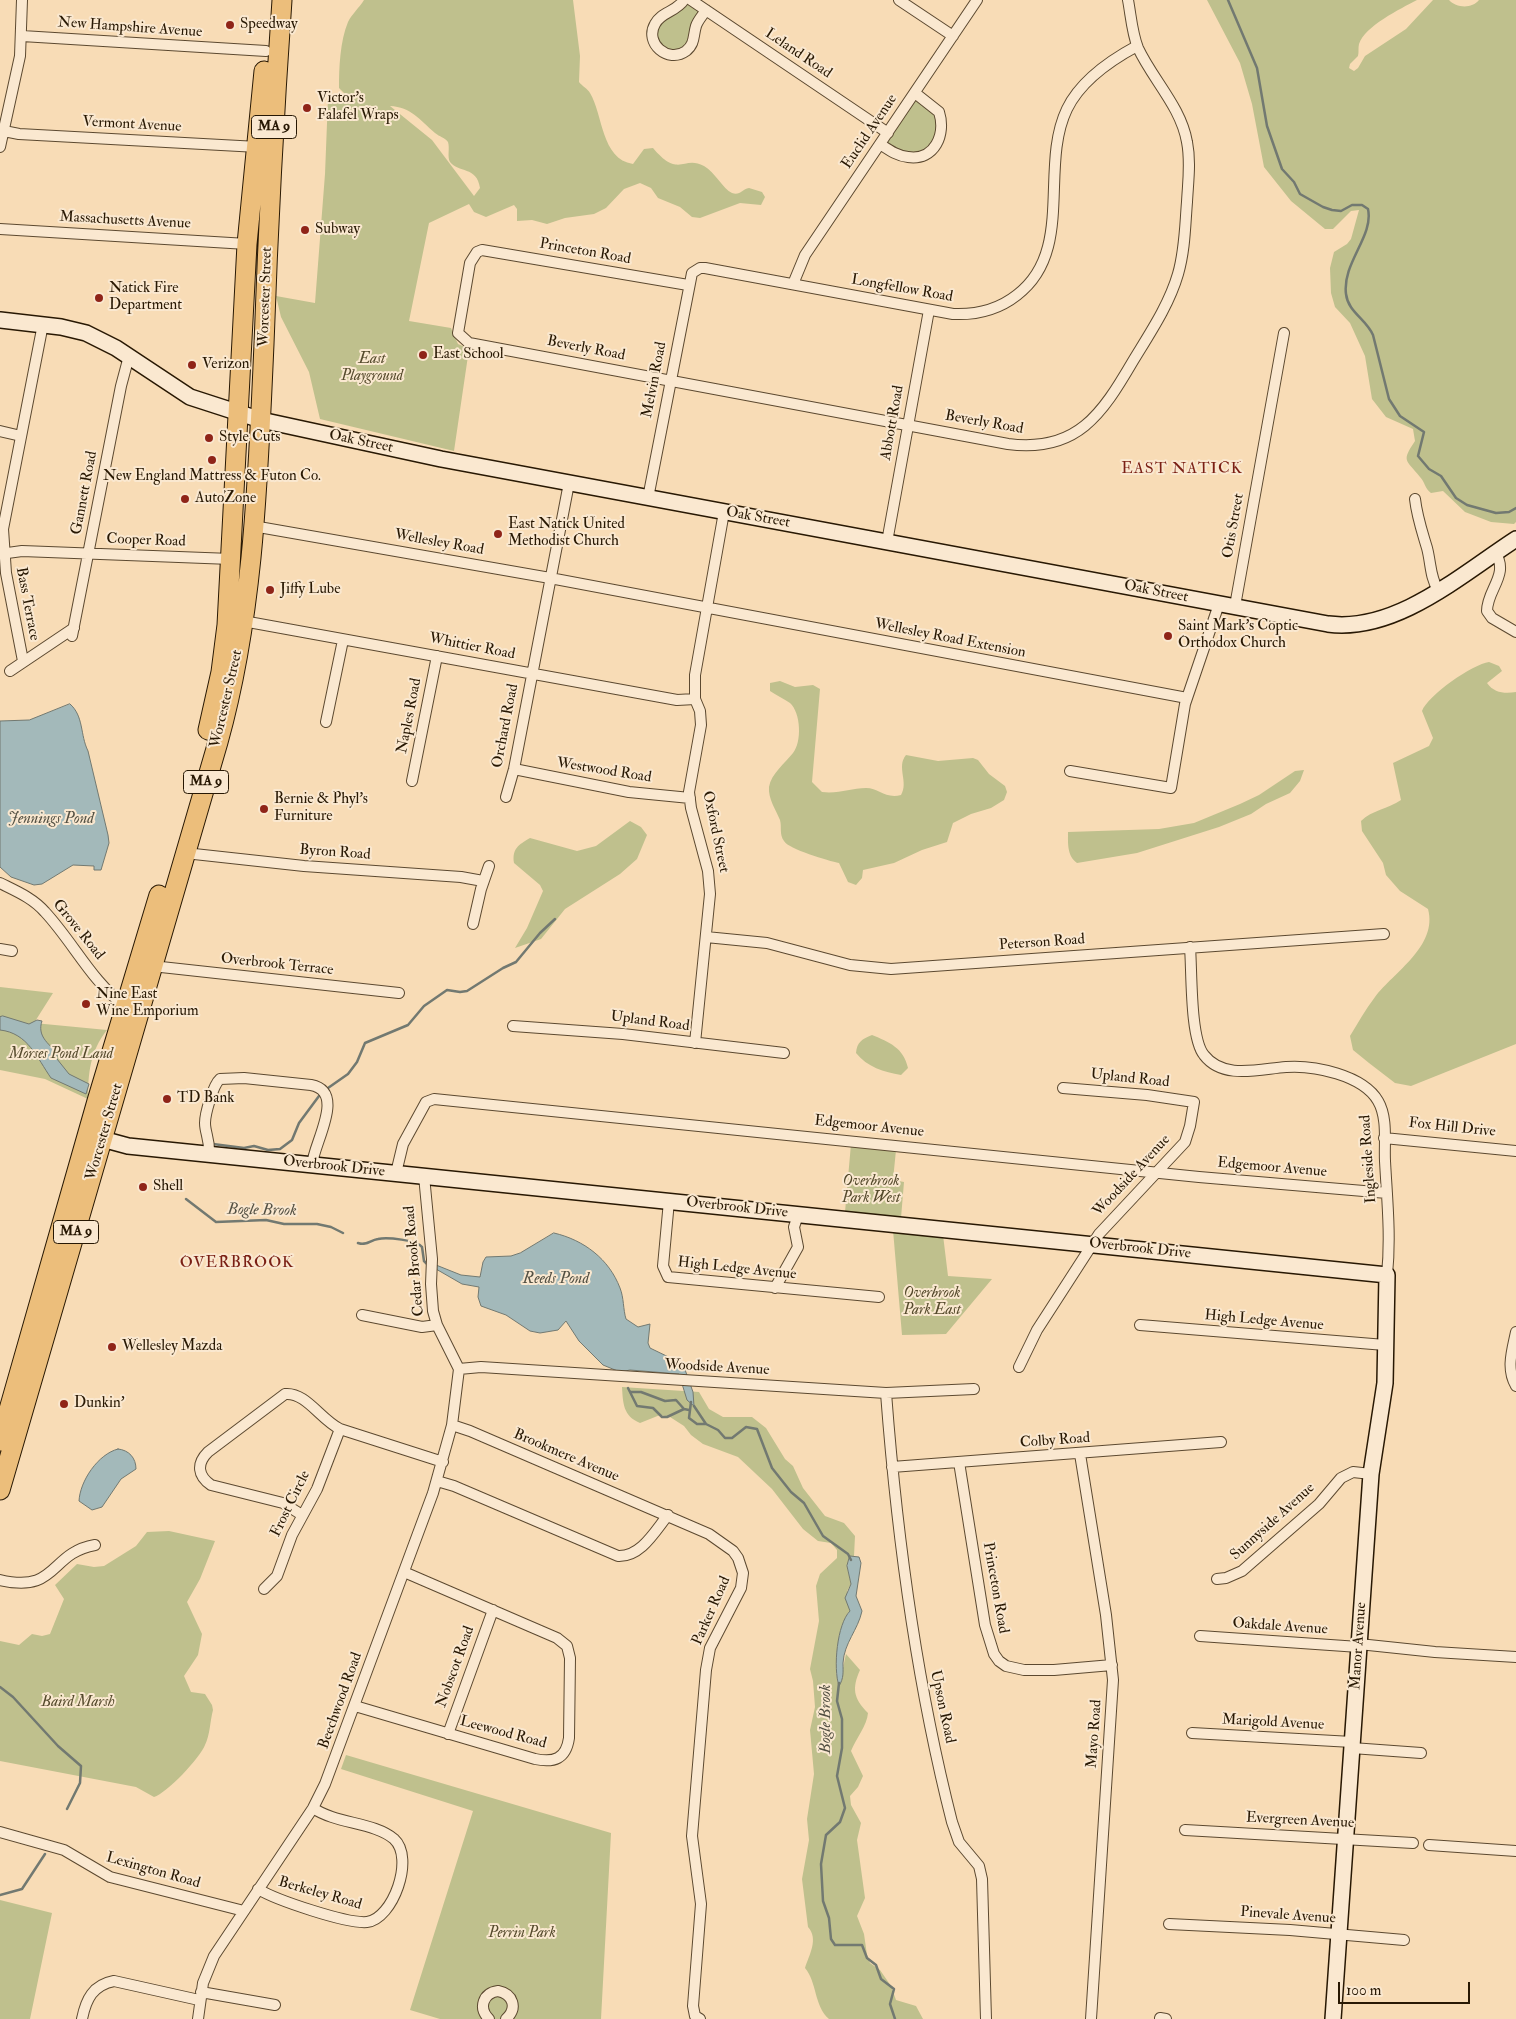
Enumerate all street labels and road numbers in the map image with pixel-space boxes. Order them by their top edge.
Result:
street label: New Hampshire Avenue [57,14,203,42]
street label: Leland Road [761,25,835,83]
street label: Euclid Avenue [838,91,902,173]
street label: Vermont Avenue [82,113,182,137]
road number: MA 9 [252,115,296,138]
street label: Massachusetts Avenue [59,209,191,233]
street label: Princeton Road [538,235,632,269]
street label: Worcester Street [255,247,277,347]
street label: Longfellow Road [850,271,954,307]
street label: Beverly Road [545,333,627,365]
street label: Melvin Road [639,340,671,420]
street label: Abbott Road [878,384,908,462]
street label: Beverly Road [943,407,1025,439]
street label: Oak Street [327,426,395,458]
street label: Gannett Road [68,450,102,536]
street label: Otis Street [1219,492,1249,560]
street label: Oak Street [724,504,792,532]
street label: Wellesley Road [393,526,485,560]
street label: Cooper Road [106,531,186,551]
street label: Bass Terrace [11,566,43,642]
street label: Oak Street [1122,577,1190,607]
street label: Wellesley Road Extension [873,615,1027,663]
street label: Whittier Road [427,630,517,664]
street label: Worcester Street [207,648,247,750]
street label: Naples Road [394,677,426,755]
street label: Orchard Road [489,682,523,770]
street label: Westwood Road [555,755,653,787]
road number: MA 9 [184,770,228,794]
street label: Oxford Street [698,790,732,874]
street label: Byron Road [299,842,371,864]
street label: Grove Road [48,896,108,964]
street label: Peterson Road [998,931,1086,955]
street label: Overbrook Terrace [220,950,334,980]
street label: Upland Road [610,1008,690,1036]
street label: Upland Road [1090,1066,1170,1092]
street label: Worcester Street [83,1081,127,1183]
street label: Edgemoor Avenue [813,1112,925,1142]
street label: Ingleside Road [1357,1114,1381,1204]
street label: Fox Hill Drive [1408,1114,1496,1142]
street label: Woodside Avenue [1090,1131,1174,1221]
street label: Overbrook Drive [282,1153,386,1181]
street label: Edgemoor Avenue [1216,1154,1328,1182]
street label: Overbrook Drive [685,1194,789,1222]
street label: Cedar Brook Road [401,1205,429,1317]
road number: MA 9 [54,1220,98,1244]
street label: Overbrook Drive [1088,1235,1192,1263]
street label: High Ledge Avenue [677,1254,797,1284]
street label: High Ledge Avenue [1204,1307,1324,1335]
street label: Woodside Avenue [664,1356,770,1380]
street label: Brookmere Avenue [510,1426,622,1486]
street label: Colby Road [1019,1430,1091,1452]
street label: Frost Circle [267,1468,315,1540]
street label: Sunnyside Avenue [1227,1479,1319,1565]
street label: Princeton Road [978,1541,1012,1635]
street label: Parker Road [689,1574,735,1648]
street label: Manor Avenue [1347,1602,1371,1690]
street label: Oakdale Avenue [1232,1615,1328,1639]
street label: Nobscot Road [433,1624,479,1710]
street label: Beechwood Road [315,1650,367,1752]
street label: Upson Road [925,1669,959,1745]
street label: Mayo Road [1084,1699,1106,1769]
street label: Marigold Avenue [1221,1711,1325,1735]
street label: Leewood Road [458,1713,548,1753]
street label: Evergreen Avenue [1245,1809,1355,1833]
street label: Lexington Road [104,1849,202,1893]
street label: Berkeley Road [276,1873,364,1915]
street label: Pinevale Avenue [1240,1904,1336,1928]

